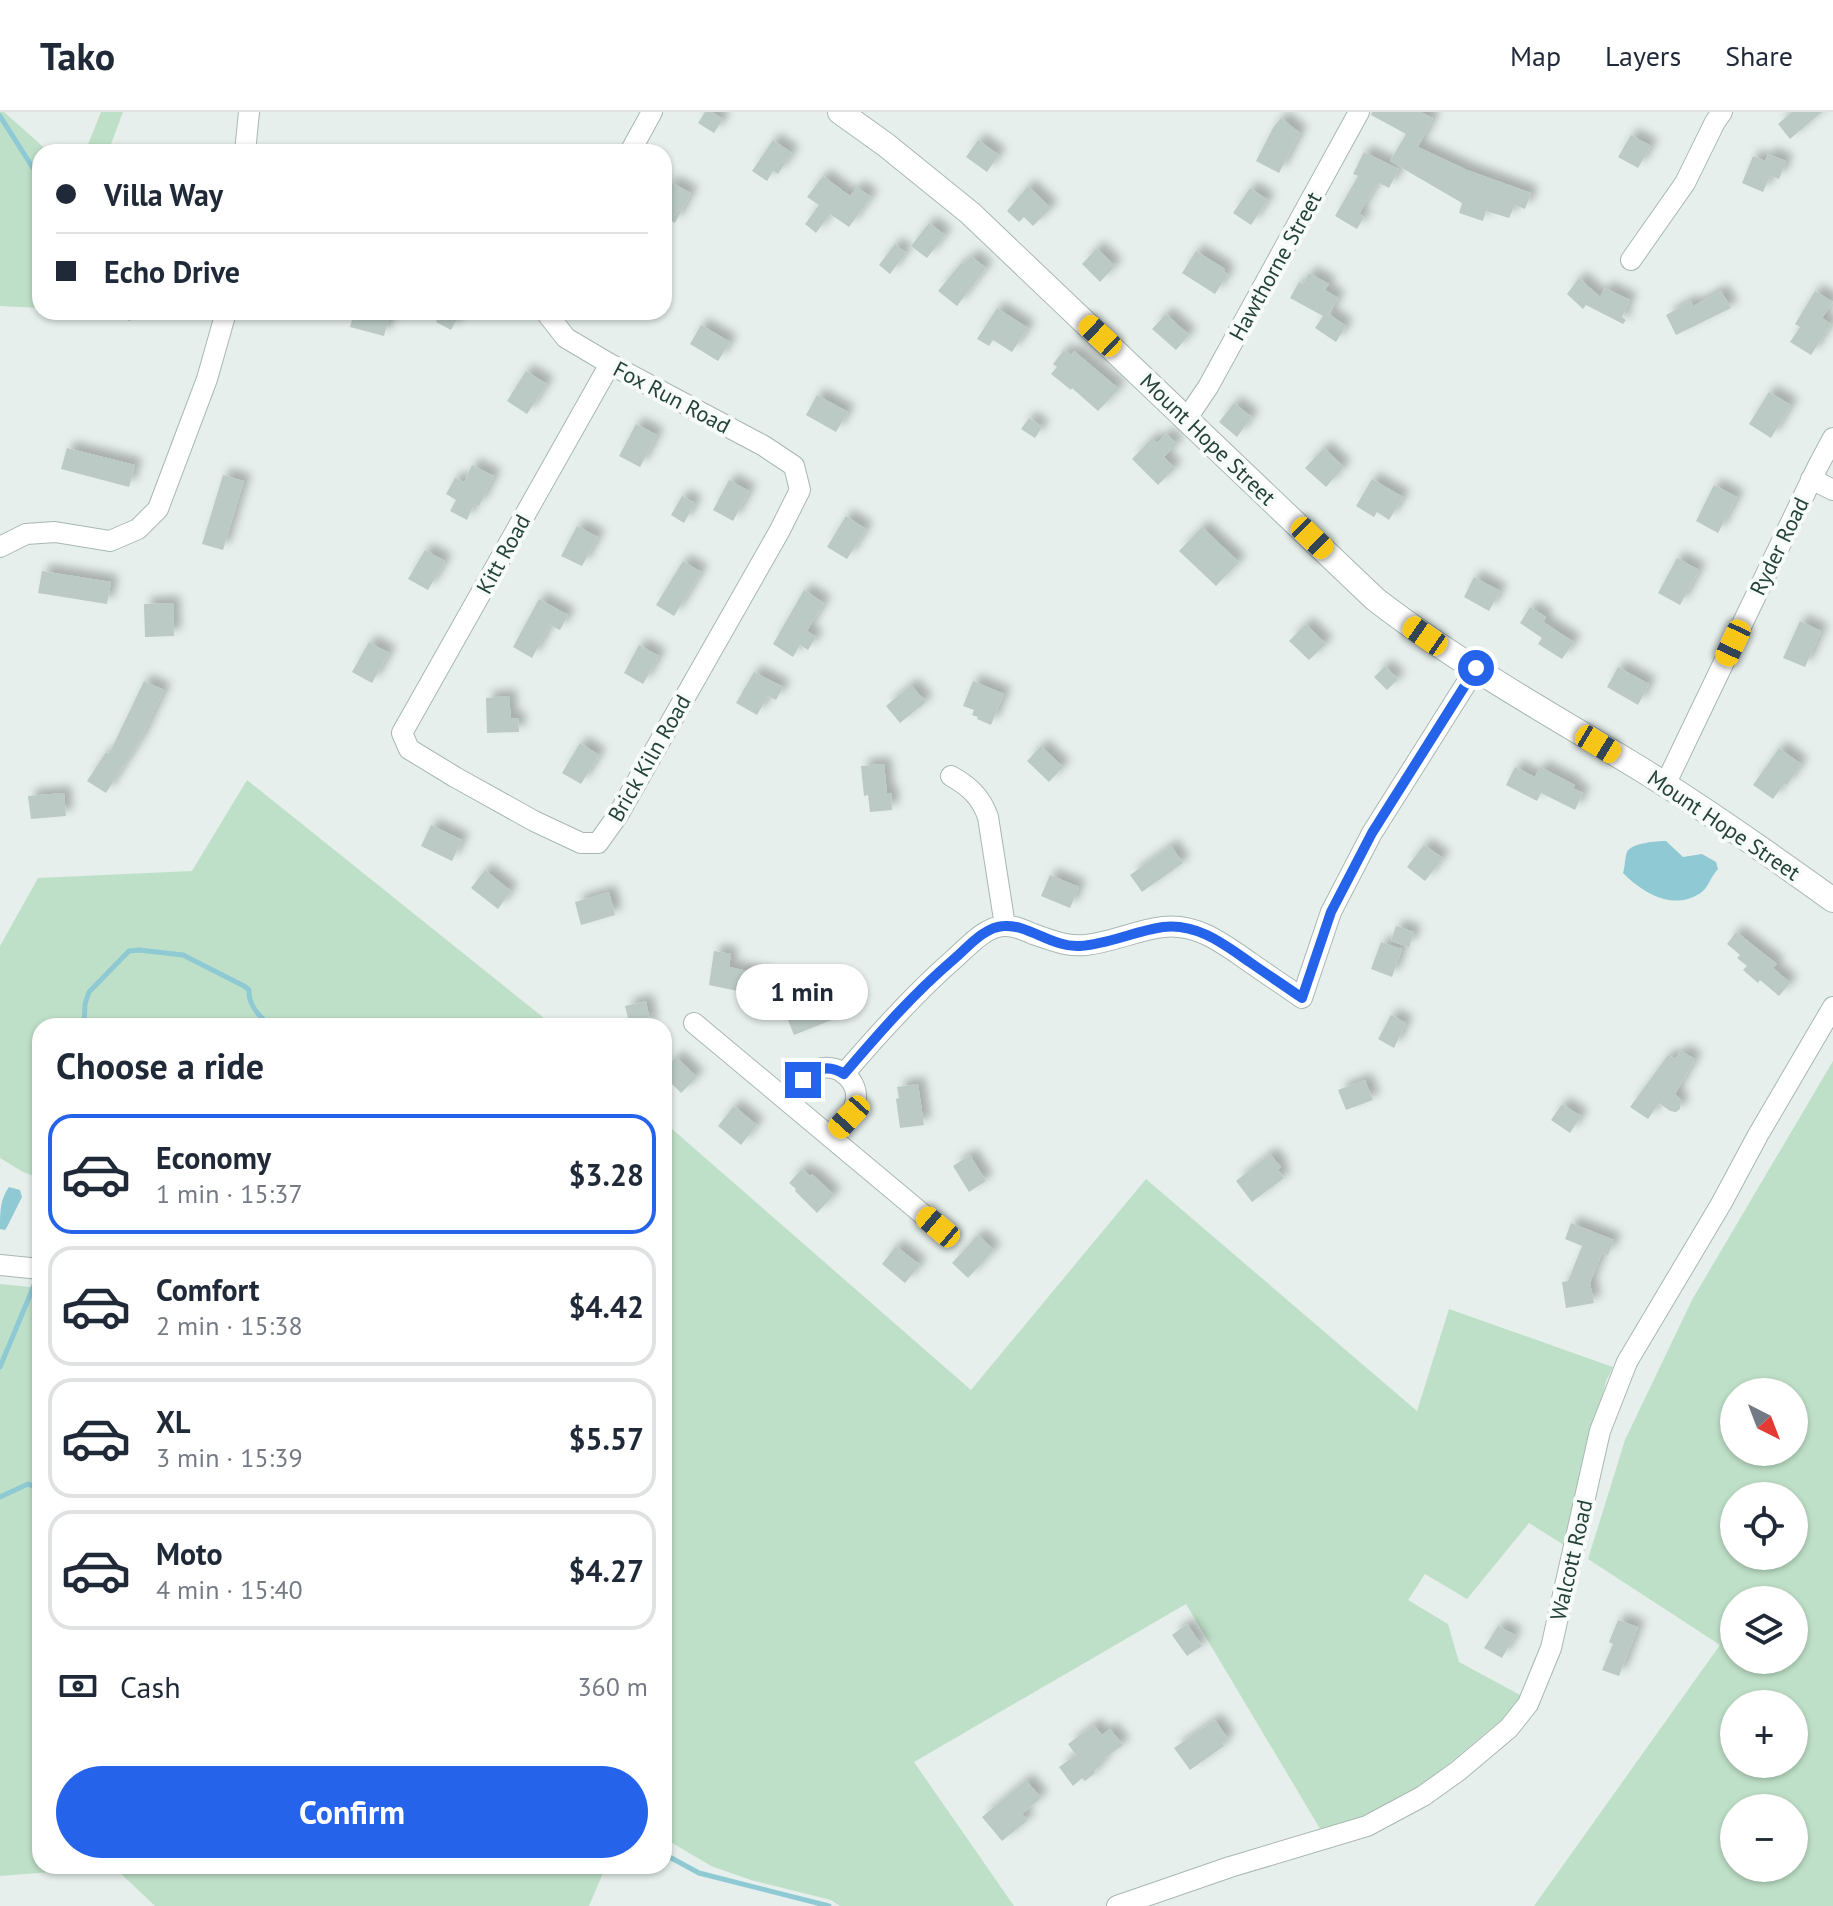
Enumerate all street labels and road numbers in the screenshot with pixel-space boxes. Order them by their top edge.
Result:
street label: Hawthorne Street [1223,186,1328,345]
street label: Fox Run Road [609,354,735,440]
street label: Mount Hope Street [1134,367,1282,511]
street label: Ryder Road [1743,492,1815,600]
street label: Kitt Road [470,509,536,599]
street label: Brick Kiln Road [601,689,697,827]
street label: Mount Hope Street [1642,764,1806,887]
street label: Walcott Road [1543,1497,1599,1623]

